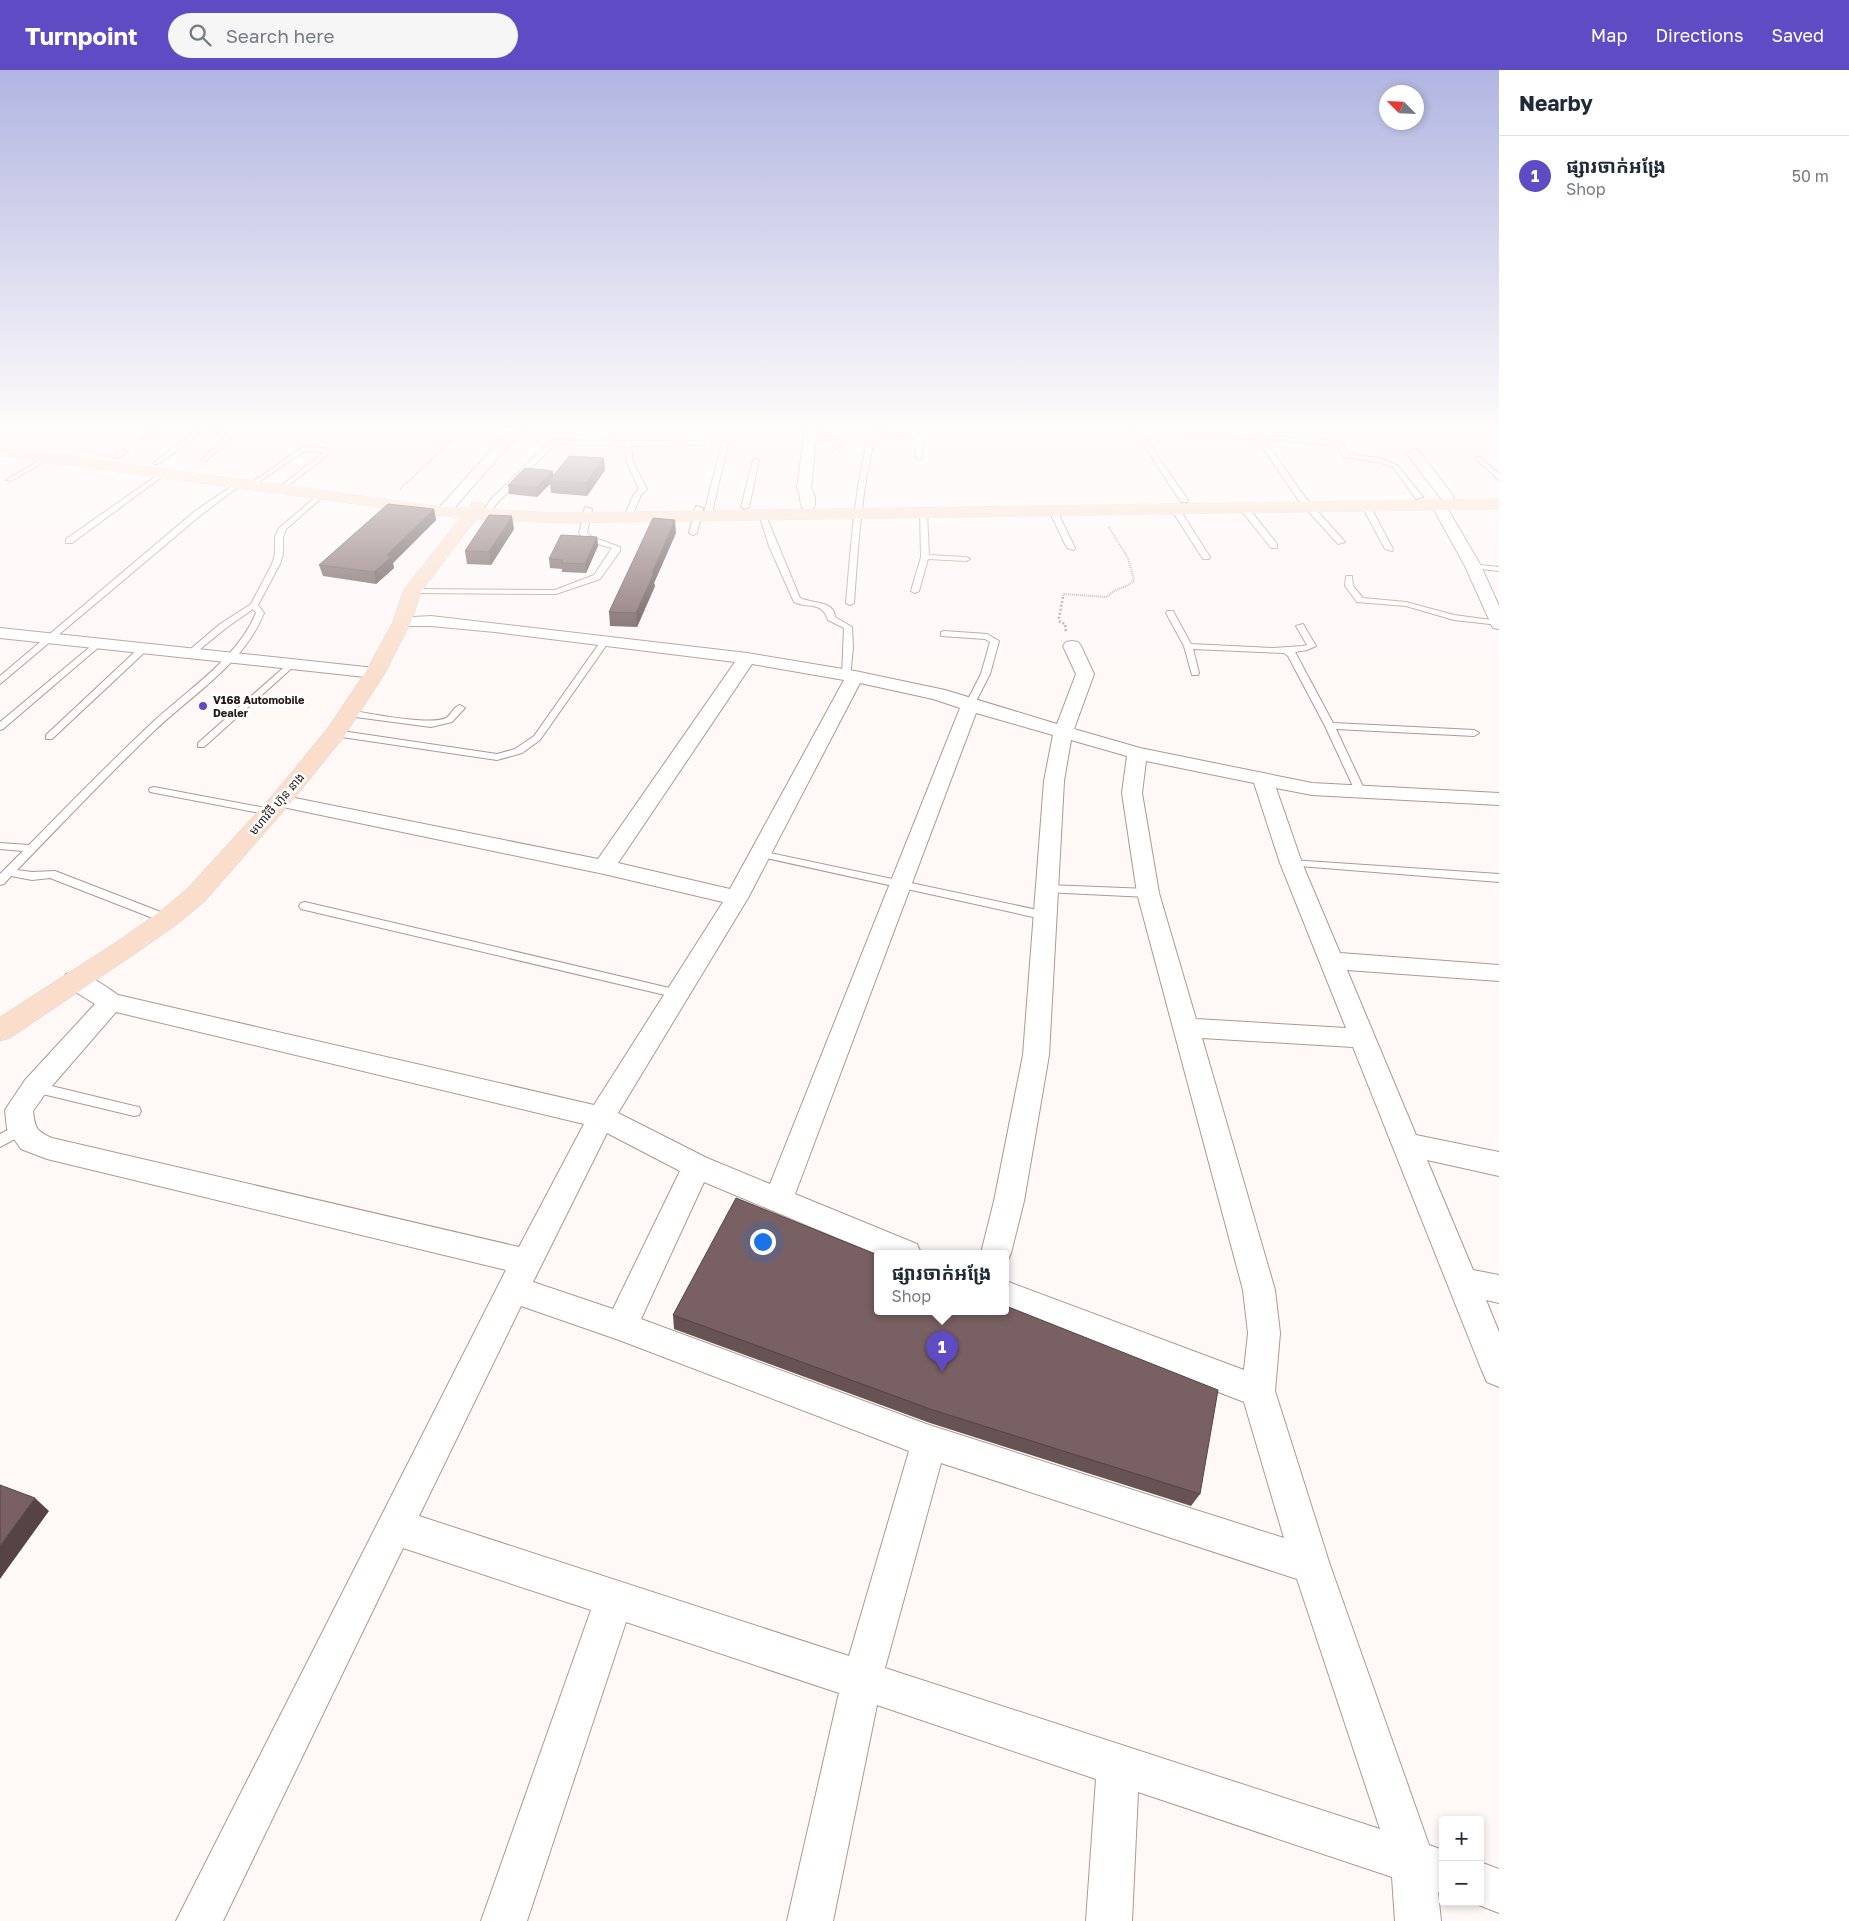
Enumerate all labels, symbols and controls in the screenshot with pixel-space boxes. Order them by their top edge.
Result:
search box [168,13,518,58]
text: Turnpoint [25,21,138,50]
icon: search [186,21,214,49]
text: Search here [226,24,335,47]
text: Map [1591,24,1627,46]
text: Directions [1655,24,1743,46]
text: Saved [1771,24,1824,46]
north arrow [1379,85,1424,130]
text: Nearby [1519,90,1593,116]
text: ផ្សារចាក់អង្រែ [1566,154,1666,177]
text: 1 [1531,166,1539,186]
text: 50 m [1792,166,1829,186]
text: Shop [1566,179,1606,199]
place label: V168 Automobile Dealer [213,693,305,719]
marker: V168 Automobile Dealer [197,700,209,712]
street label: មហាវិថី ហ៊ុន នាង [246,770,308,838]
your location [750,1229,776,1255]
popup [874,1250,1009,1315]
text: ផ្សារចាក់អង្រែ [891,1261,992,1284]
text: Shop [891,1286,931,1306]
pin: 1 [926,1331,958,1372]
map controls [1439,1816,1484,1906]
button: + [1439,1816,1484,1861]
button: − [1439,1861,1484,1906]

